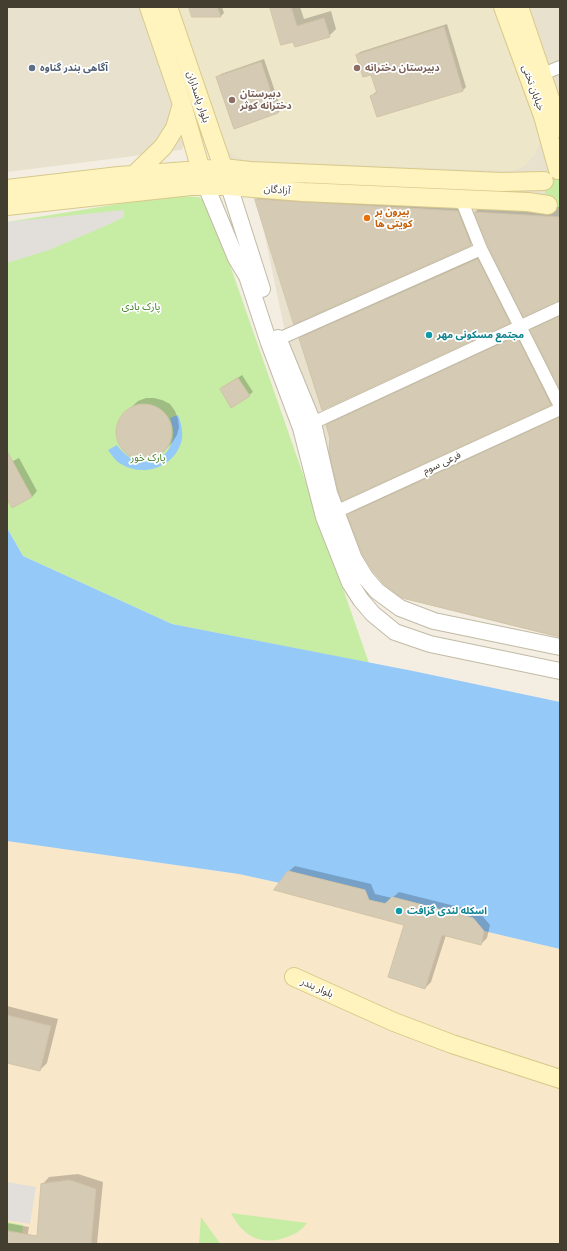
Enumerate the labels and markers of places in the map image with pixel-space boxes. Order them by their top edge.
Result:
place label: آگاهی بندر گناوه [40,62,108,74]
place label: دبیرستان دخترانه [365,62,440,74]
marker: آگاهی بندر گناوه [27,63,37,73]
marker: دبیرستان دخترانه [352,63,362,73]
place label: دبیرستان دخترانه کوثر [240,88,292,112]
marker: دبیرستان دخترانه کوثر [227,95,237,105]
place label: بیرون بر کویتی ها [375,206,413,230]
marker: بیرون بر کویتی ها [362,213,372,223]
place label: مجتمع مسکونی مهر [437,329,524,341]
marker: مجتمع مسکونی مهر [424,330,434,340]
place label: اسکله لندی گزافت [407,905,487,917]
marker: اسکله لندی گزافت [394,906,404,916]

